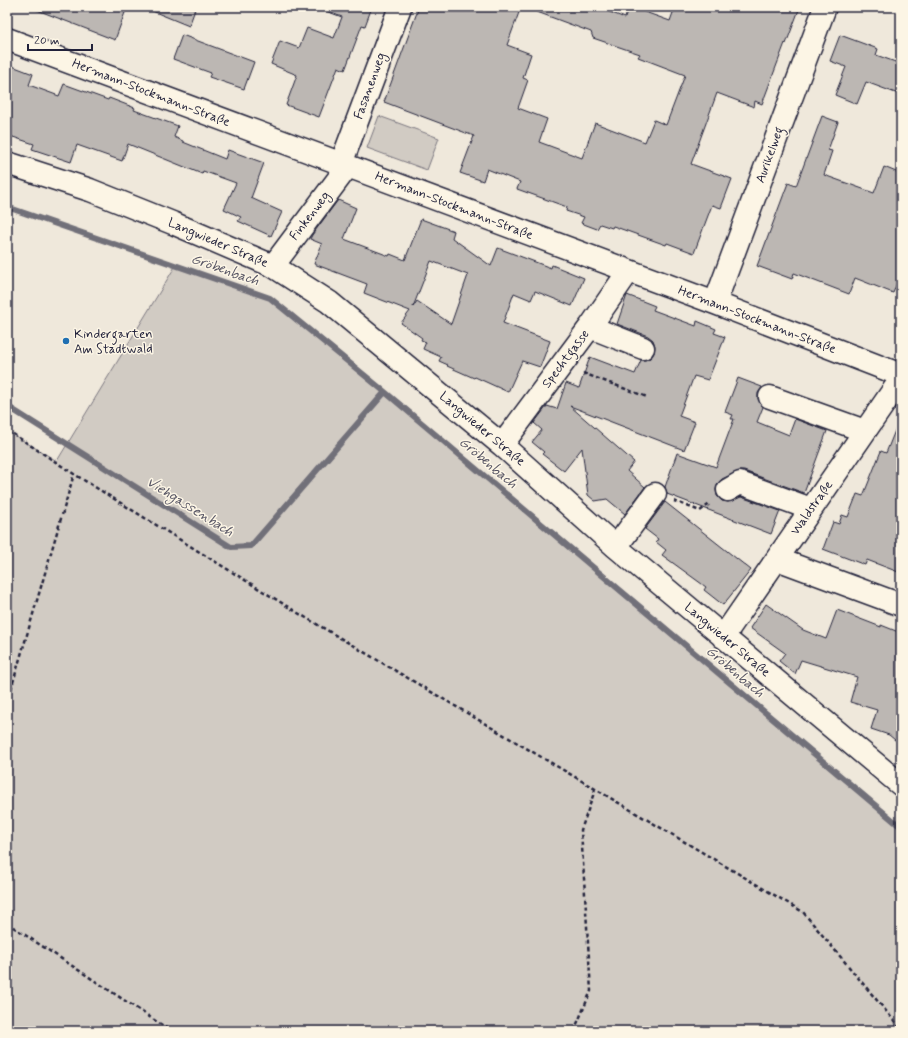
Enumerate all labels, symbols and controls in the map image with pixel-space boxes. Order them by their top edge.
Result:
scale bar [28,26,92,52]
text: 20 m [34,33,60,49]
street label: Fasanenweg [350,50,391,122]
street label: Hermann-Stockmann-Straße [69,55,233,131]
street label: Aurikelweg [752,124,790,186]
street label: Hermann-Stockmann-Straße [372,168,536,244]
street label: Finkenweg [286,188,335,245]
street label: Langwieder Straße [165,214,271,273]
water label: Gröbenbach [189,250,262,290]
street label: Hermann-Stockmann-Straße [675,282,839,358]
place label: Kindergarten Am Stadtwald [74,326,153,358]
street label: Spechtgasse [538,326,595,393]
marker: Kindergarten Am Stadtwald [61,336,71,346]
street label: Langwieder Straße [435,388,529,471]
water label: Gröbenbach [455,433,521,493]
water label: Viehgassenbach [142,473,237,543]
street label: Waldstraße [787,477,837,539]
street label: Langwieder Straße [680,599,774,682]
water label: Gröbenbach [702,642,768,702]

